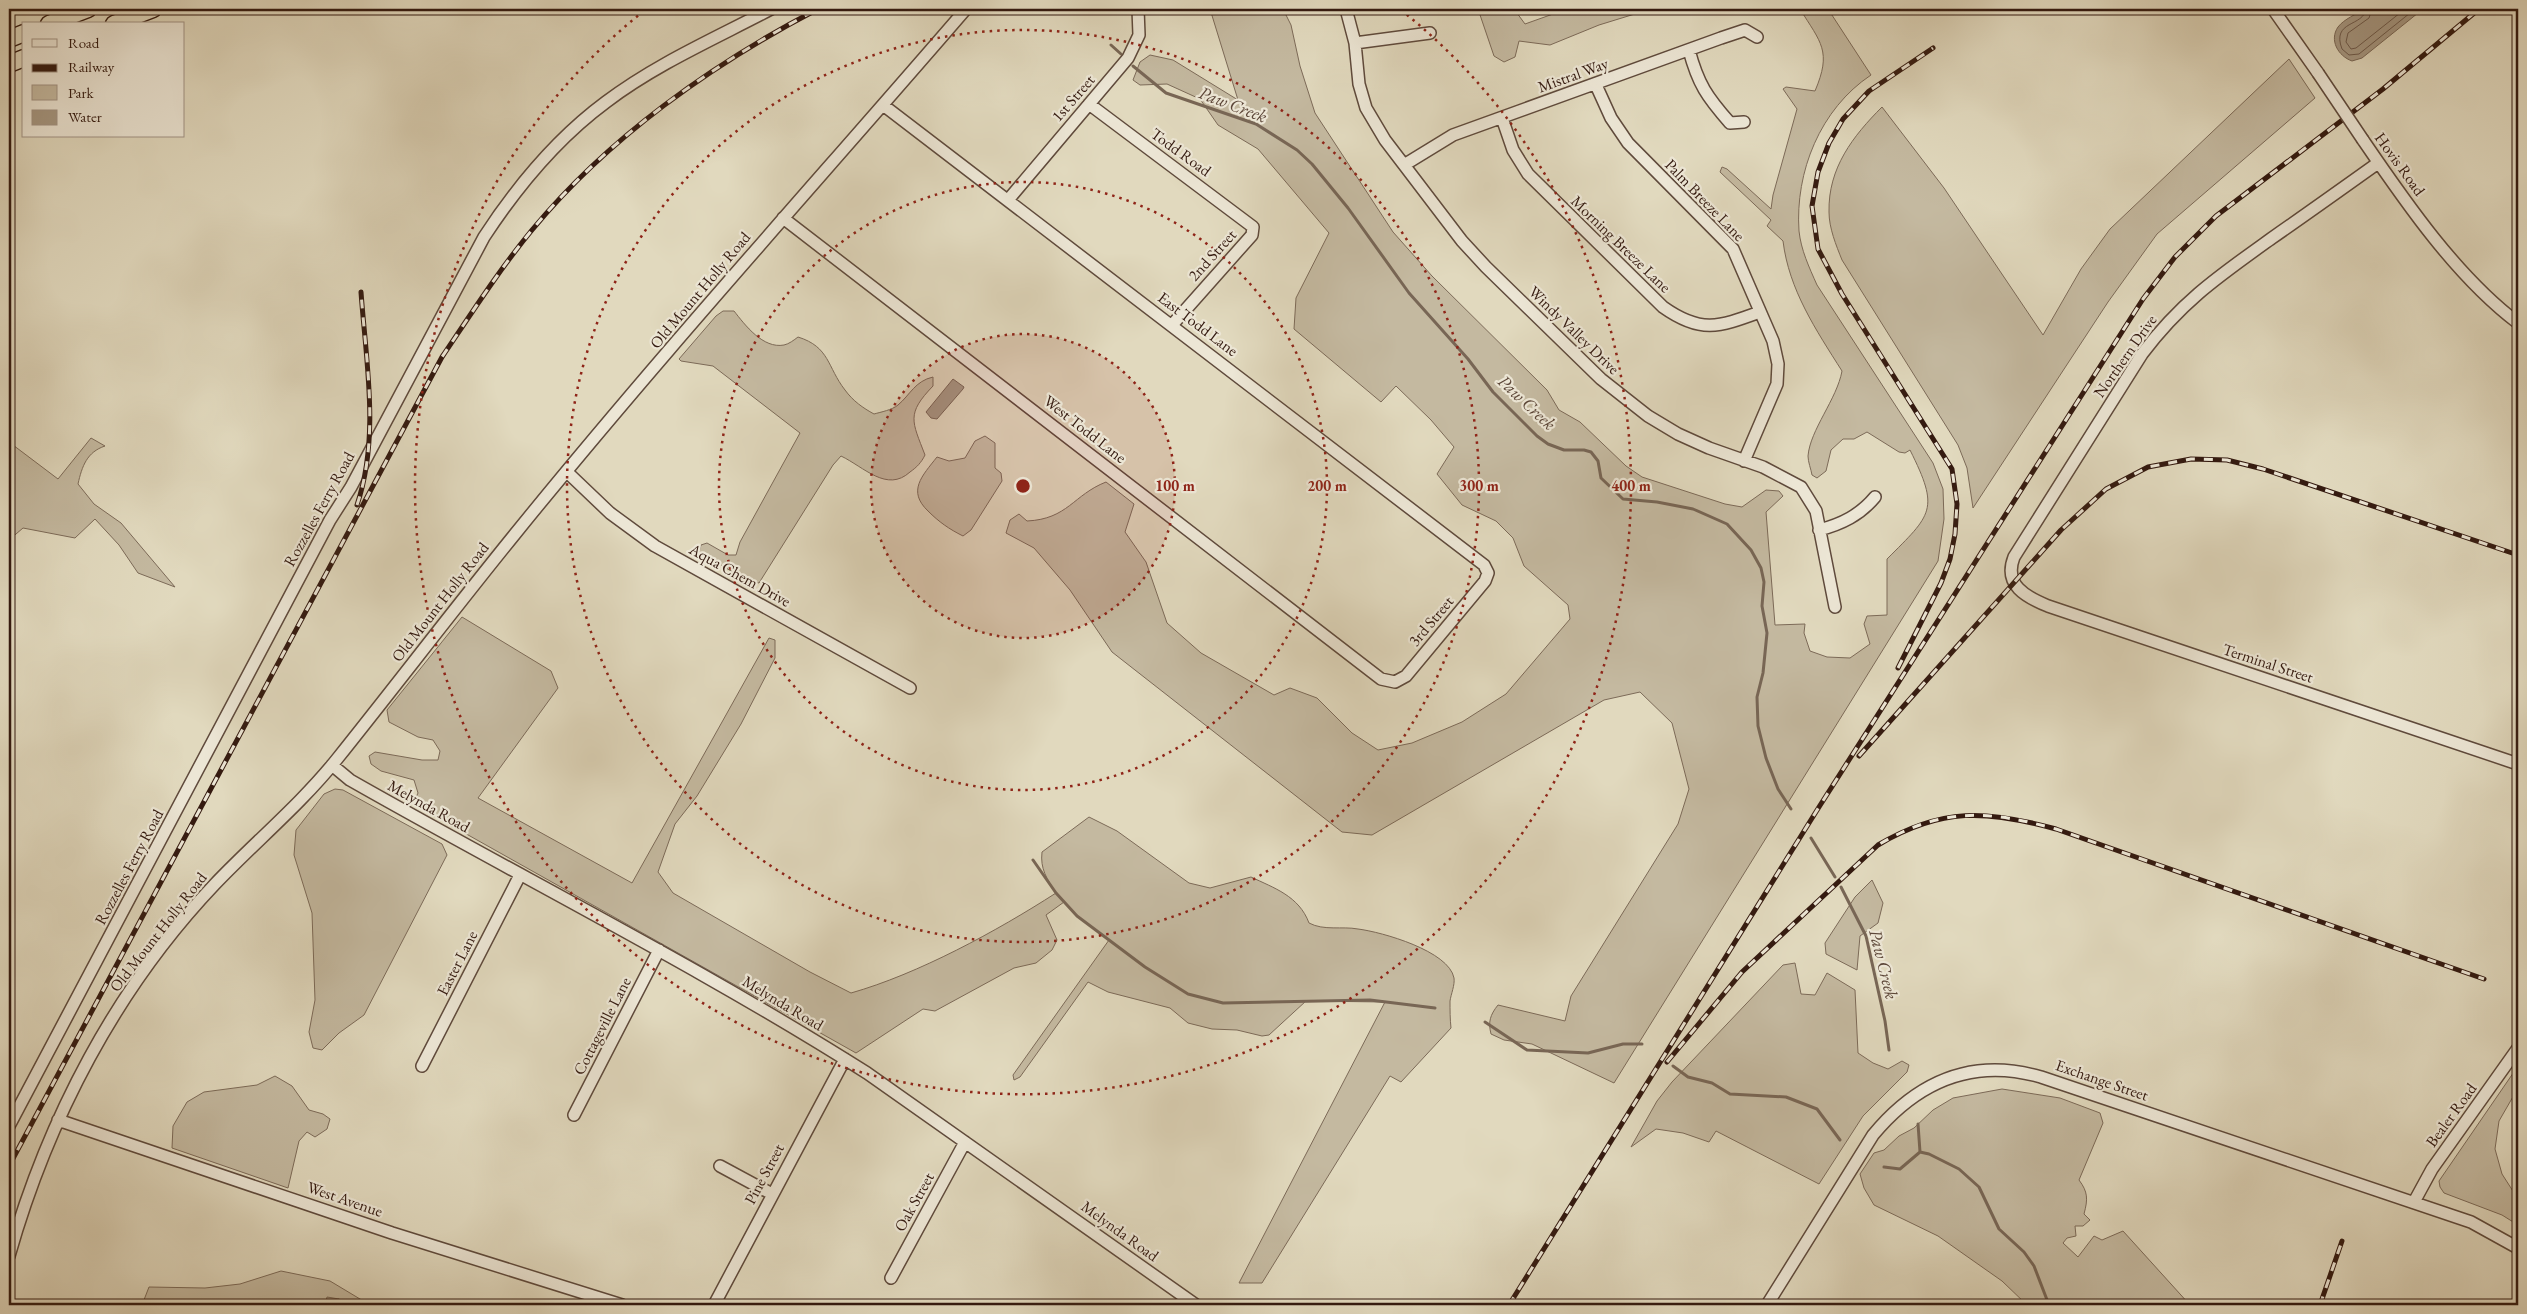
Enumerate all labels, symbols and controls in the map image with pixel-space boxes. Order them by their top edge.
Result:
legend [22,22,185,138]
text: Road [68,33,100,52]
street label: Mistral Way [1535,52,1612,97]
text: Railway [68,57,115,76]
street label: 1st Street [1047,70,1099,126]
water label: Paw Creek [1196,80,1270,128]
text: Park [68,83,95,102]
text: Water [68,107,102,126]
street label: Todd Road [1147,123,1216,182]
street label: Hovis Road [2370,128,2431,201]
street label: Palm Breeze Lane [1660,154,1750,246]
street label: Morning Breeze Lane [1566,191,1676,297]
street label: 2nd Street [1183,225,1241,285]
street label: Old Mount Holly Road [645,226,756,353]
street label: Windy Valley Drive [1524,281,1624,379]
street label: East Todd Lane [1154,287,1242,361]
street label: Northern Drive [2089,310,2161,402]
water label: Paw Creek [1493,369,1561,435]
street label: West Todd Lane [1039,390,1131,468]
street label: Rozzelles Ferry Road [279,447,360,570]
text: 100 m [1155,476,1195,495]
text: 200 m [1307,476,1347,495]
text: 300 m [1459,476,1499,495]
text: 400 m [1611,476,1651,495]
centre of rings [1014,477,1032,495]
street label: Old Mount Holly Road [387,537,494,666]
street label: Aqua Chem Drive [685,538,795,612]
street label: 3rd Street [1404,591,1458,651]
street label: Terminal Street [2220,638,2316,688]
street label: Melynda Road [384,775,475,838]
street label: Rozzelles Ferry Road [90,805,169,928]
street label: Old Mount Holly Road [105,867,212,996]
street label: Easter Lane [432,927,482,999]
water label: Paw Creek [1864,927,1904,1001]
street label: Melynda Road [739,971,828,1036]
street label: Cottageville Lane [568,973,636,1079]
street label: Exchange Street [2053,1054,2151,1106]
street label: Bealer Road [2421,1078,2482,1151]
street label: Pine Street [739,1140,789,1208]
street label: Oak Street [889,1169,939,1235]
street label: West Avenue [304,1176,386,1222]
street label: Melynda Road [1077,1196,1164,1267]

